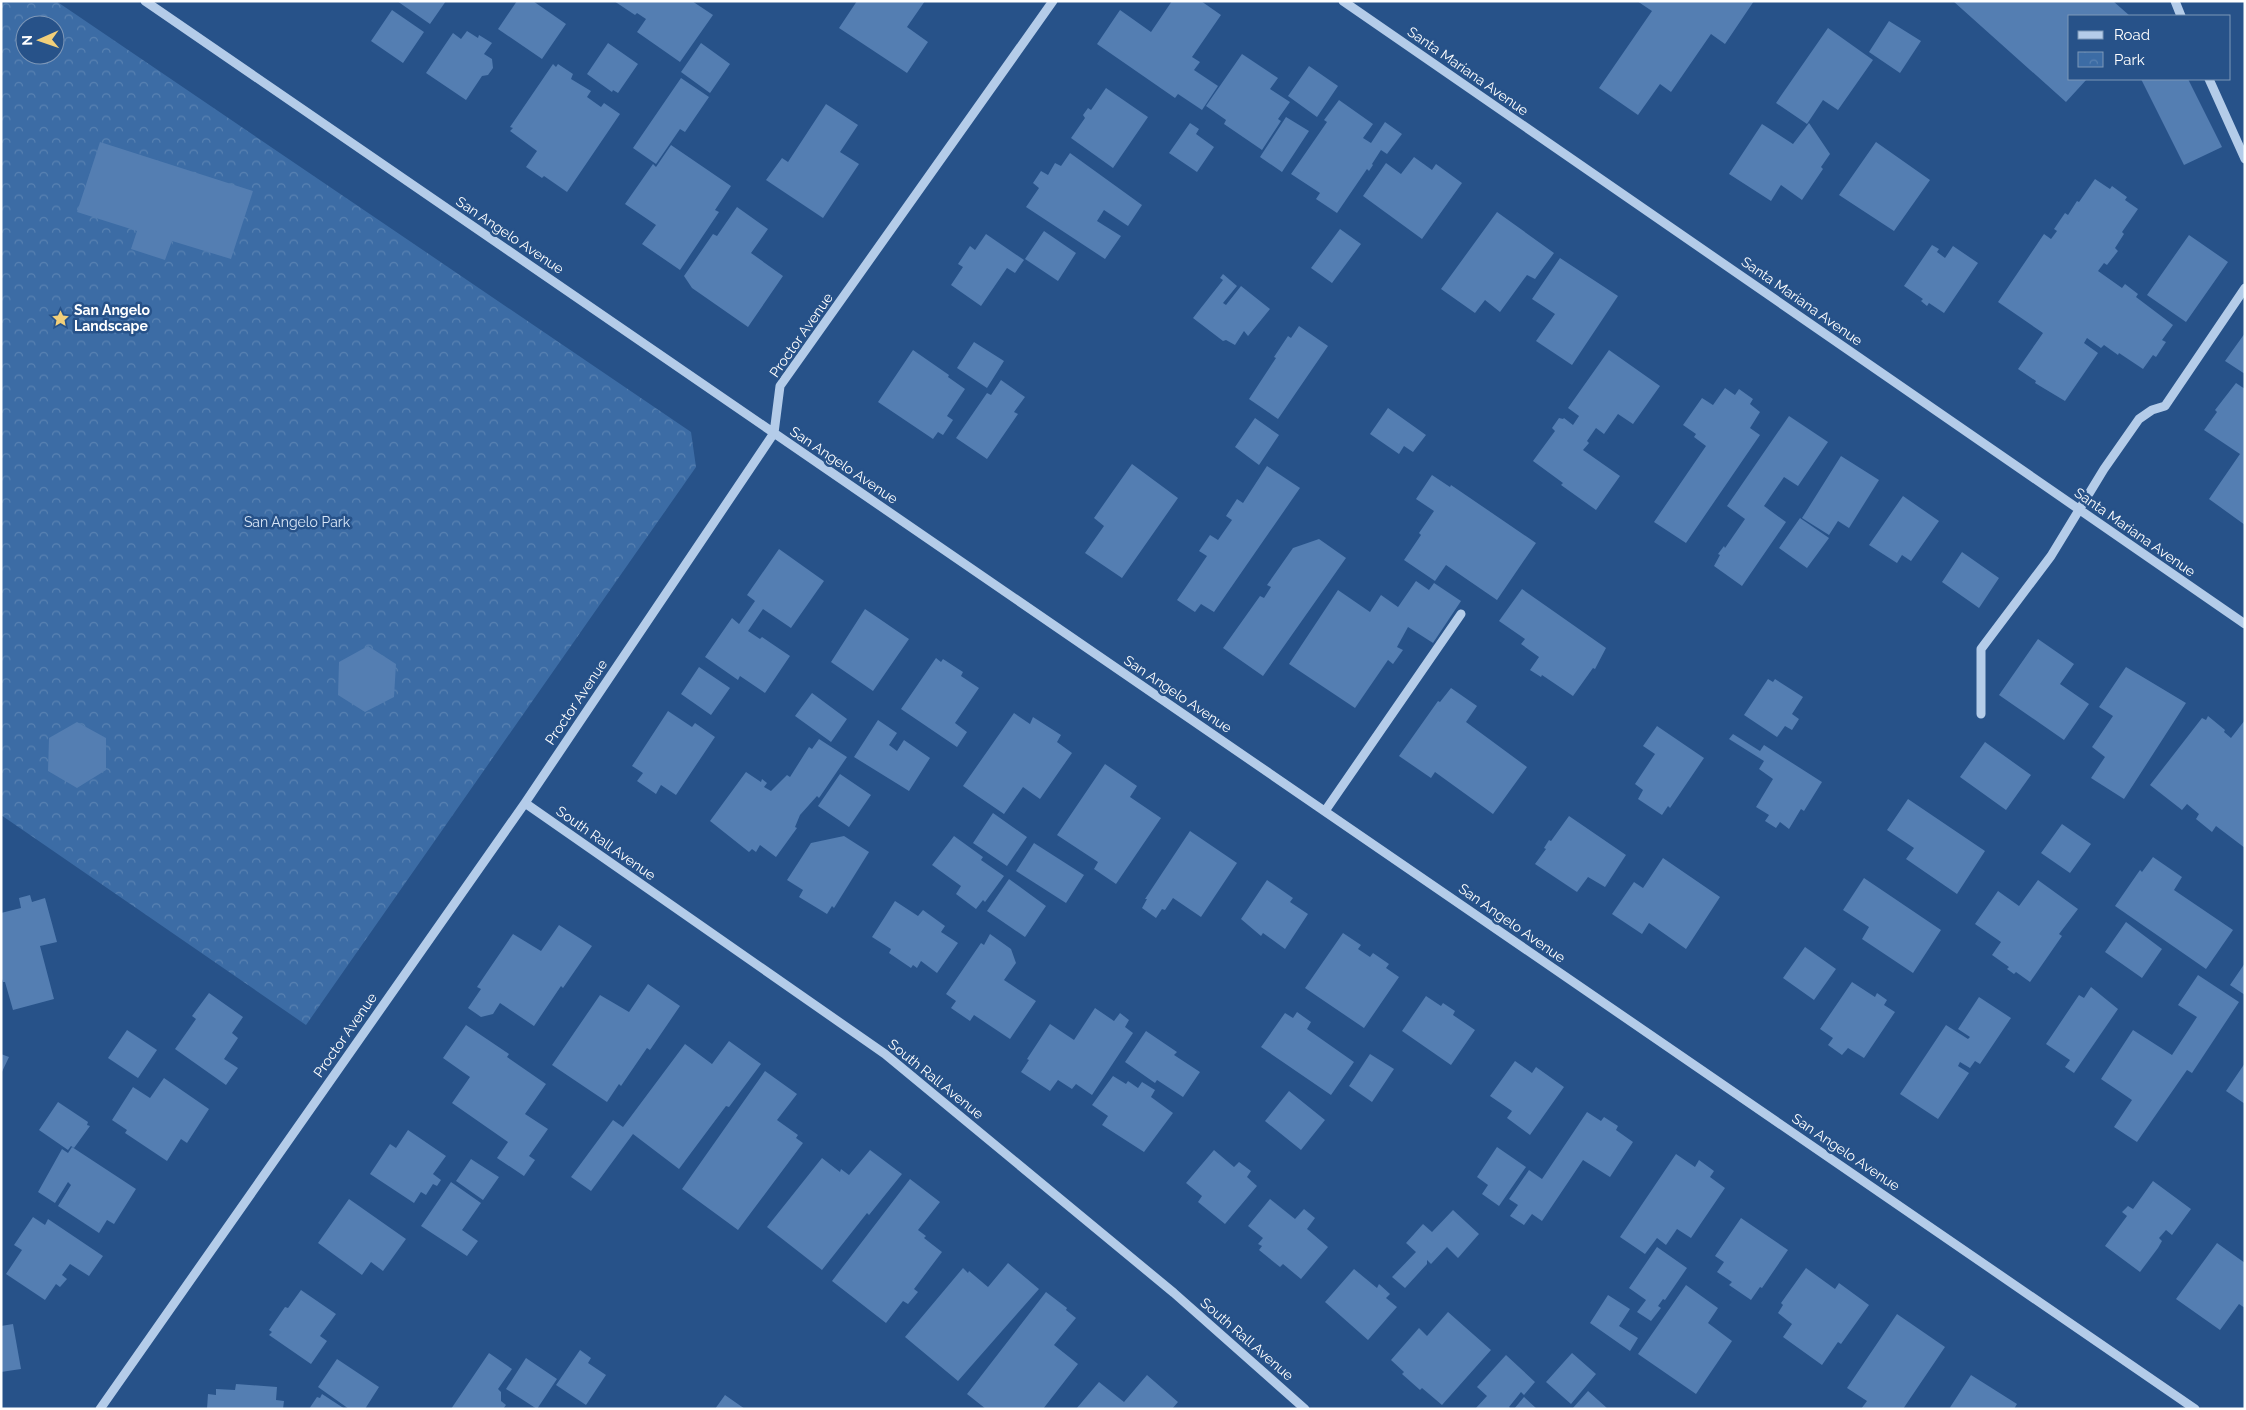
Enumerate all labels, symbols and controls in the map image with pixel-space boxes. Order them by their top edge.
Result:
north arrow [15,15,65,65]
legend [2068,15,2231,80]
street label: Santa Mariana Avenue [1405,23,1531,119]
text: Road [2114,26,2150,44]
text: N [19,35,35,46]
text: Park [2114,51,2145,69]
street label: San Angelo Avenue [453,193,567,277]
street label: Santa Mariana Avenue [1739,253,1865,349]
street label: Proctor Avenue [766,290,836,380]
place label: San Angelo Landscape [74,302,151,334]
place icon: San Angelo Landscape [50,308,70,328]
street label: San Angelo Avenue [787,423,901,507]
street label: Santa Mariana Avenue [2072,484,2198,580]
park label: San Angelo Park [244,514,351,530]
street label: San Angelo Avenue [1121,652,1235,736]
street label: Proctor Avenue [542,656,610,748]
street label: South Rall Avenue [553,803,659,883]
street label: San Angelo Avenue [1456,880,1568,966]
street label: Proctor Avenue [310,990,380,1080]
street label: South Rall Avenue [885,1036,987,1122]
street label: San Angelo Avenue [1789,1110,1903,1194]
street label: South Rall Avenue [1197,1294,1297,1384]

